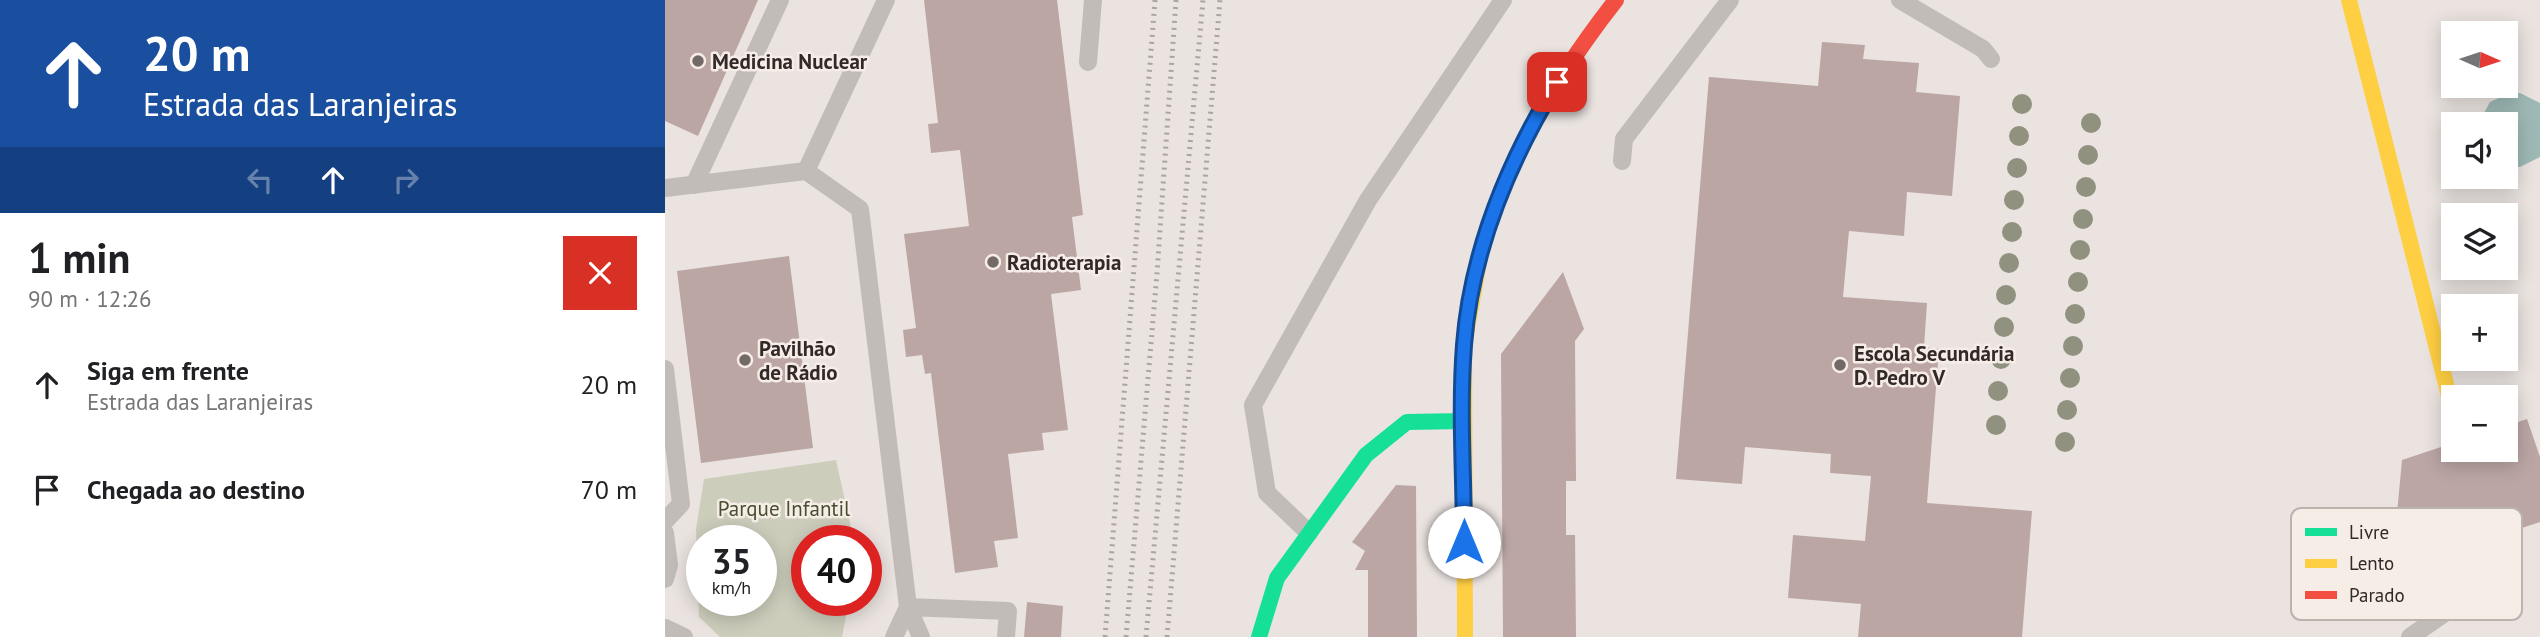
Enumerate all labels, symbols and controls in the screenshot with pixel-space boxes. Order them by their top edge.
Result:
text: 20 m [143,21,250,85]
north arrow [2441,21,2518,98]
map controls [2441,21,2518,462]
icon: ahead [28,28,119,119]
place label: Medicina Nuclear [712,48,868,75]
pin [1527,52,1587,112]
marker: Medicina Nuclear [690,53,706,69]
icon: arrive [1538,63,1576,101]
text: Estrada das Laranjeiras [143,83,458,125]
button: sound [2441,112,2518,189]
icon: left [241,161,279,199]
icon: ahead [314,161,352,199]
icon: right [387,161,425,199]
button: layers [2441,203,2518,280]
text: 1 min [28,230,130,285]
button: close [563,236,637,310]
place label: Radioterapia [1007,249,1121,276]
marker: Radioterapia [985,254,1001,270]
text: 90 m · 12:26 [28,284,152,313]
button: + [2441,294,2518,371]
place label: Pavilhão de Rádio [759,335,838,386]
place label: Escola Secundária D. Pedro V [1854,340,2014,391]
marker: Pavilhão de Rádio [737,352,753,368]
text: Siga em frente [87,354,249,387]
marker: Escola Secundária D. Pedro V [1832,357,1848,373]
icon: ahead [28,366,66,404]
text: 20 m [581,368,637,401]
button: − [2441,385,2518,462]
text: Estrada das Laranjeiras [87,387,313,416]
icon: arrive [28,471,66,509]
text: Chegada ao destino [87,473,305,506]
text: 70 m [581,473,637,506]
park label: Parque Infantil [718,495,850,522]
position arrow [1427,505,1501,579]
legend [2291,508,2522,620]
text: Livre [2349,520,2389,544]
speed limit sign: 40 [791,525,882,616]
text: 35 [712,538,751,584]
text: Lento [2349,551,2394,575]
text: km/h [712,576,751,599]
text: Parado [2349,583,2405,607]

